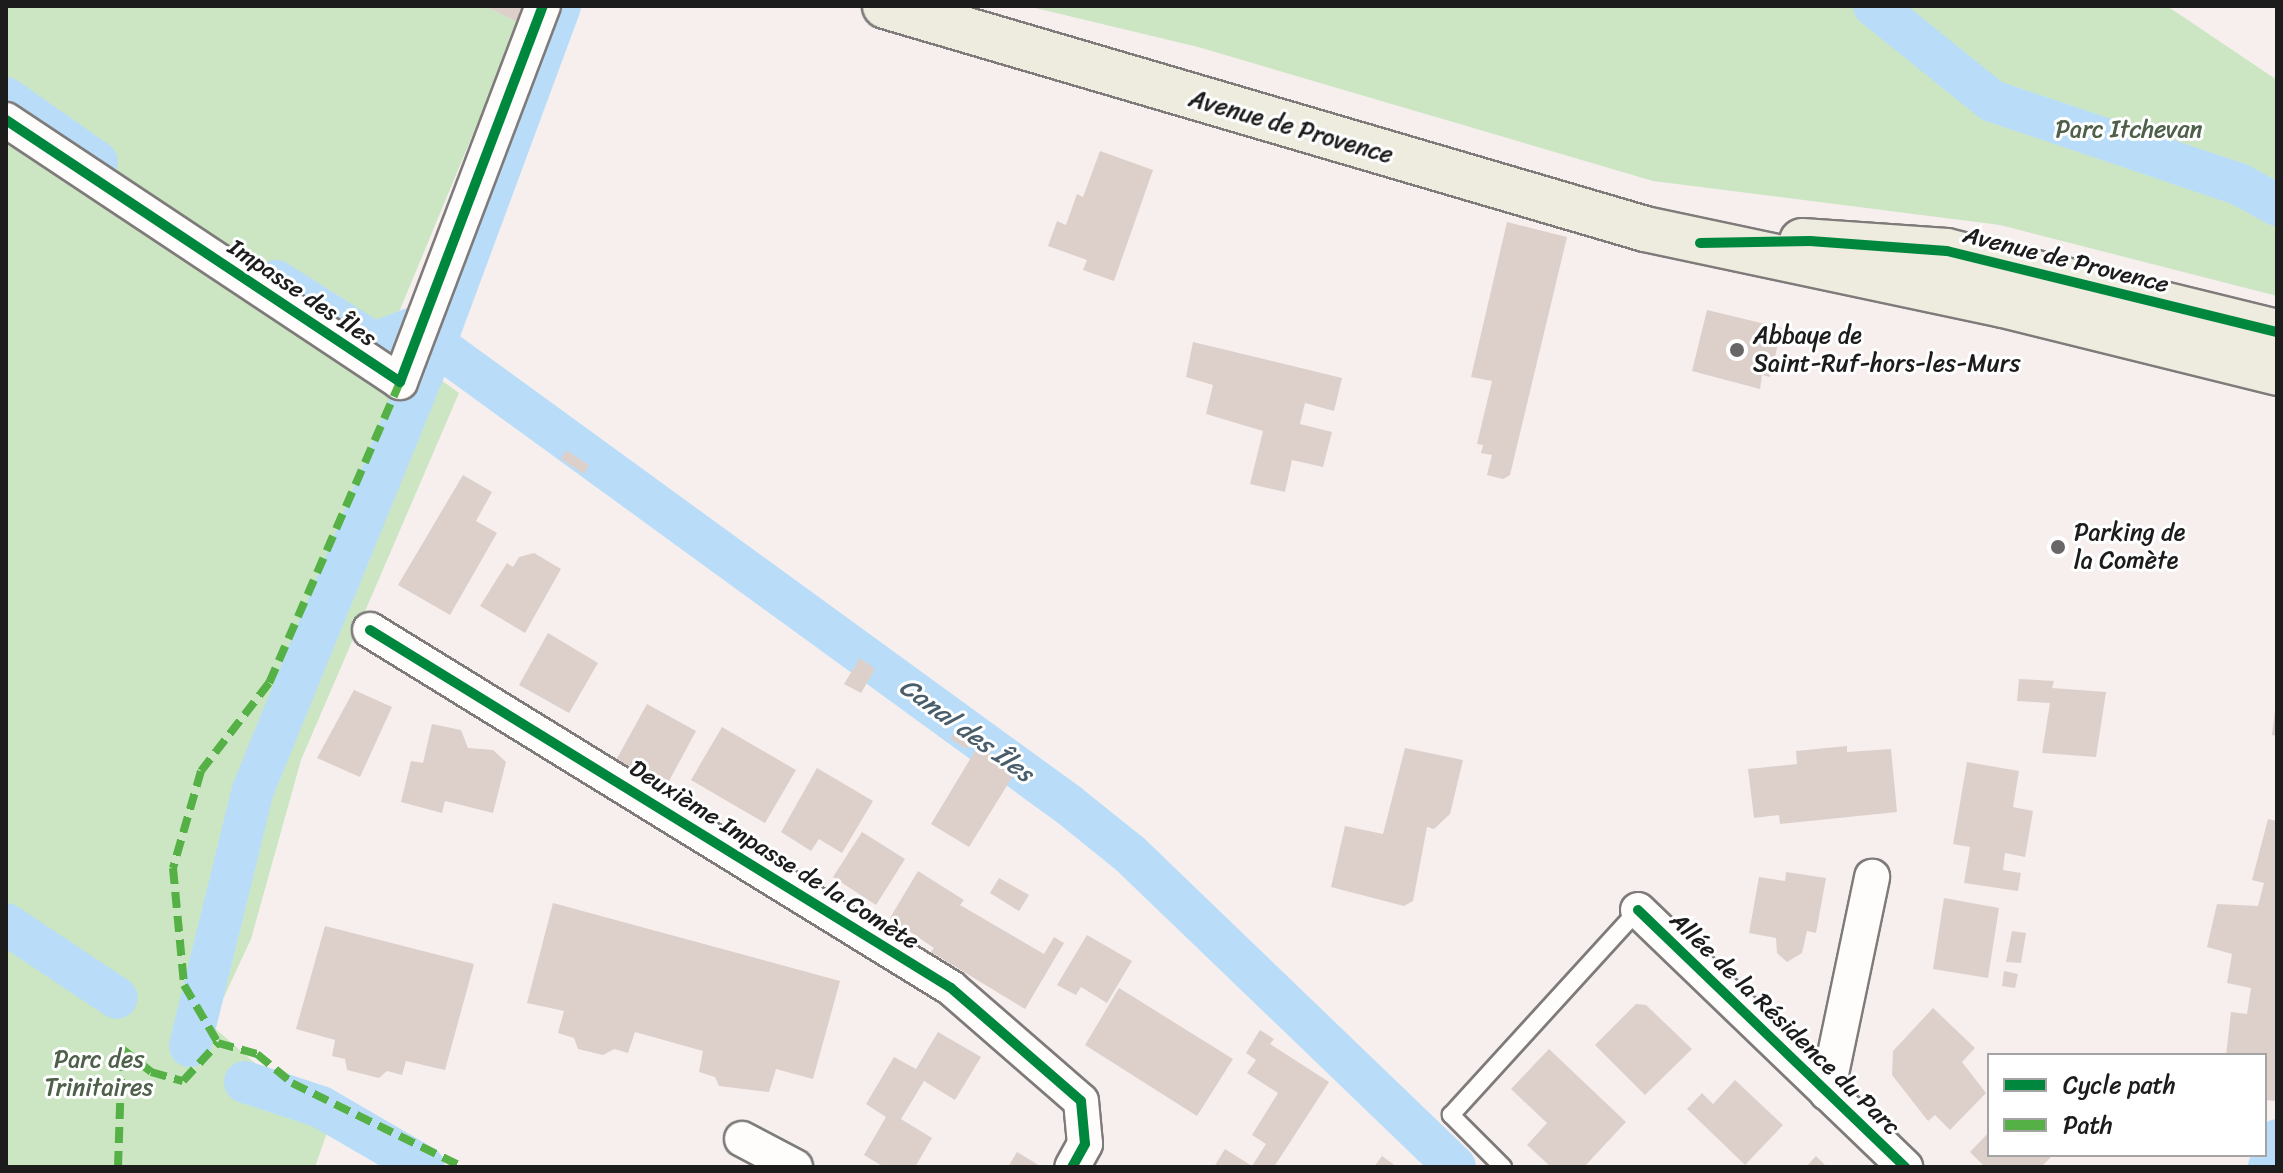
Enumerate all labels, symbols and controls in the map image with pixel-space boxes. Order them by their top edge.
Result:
street label: Avenue de Provence [1186,84,1396,170]
park label: Parc Itchevan [2055,116,2203,144]
street label: Avenue de Provence [1960,221,2172,299]
street label: Impasse des Îles [222,232,382,354]
place label: Abbaye de Saint-Ruf-hors-les-Murs [1753,322,2021,378]
marker: Abbaye de Saint-Ruf-hors-les-Murs [1728,341,1746,359]
place label: Parking de la Comète [2074,519,2186,575]
marker: Parking de la Comète [2049,538,2067,556]
water label: Canal des Îles [892,671,1040,789]
street label: Deuxième Impasse de la Comète [623,753,925,957]
street label: Allée de la Résidence du Parc [1664,906,1906,1142]
park label: Parc des Trinitaires [45,1046,153,1102]
legend [1987,1053,2267,1157]
text: Cycle path [2063,1064,2176,1106]
text: Path [2063,1104,2113,1146]

